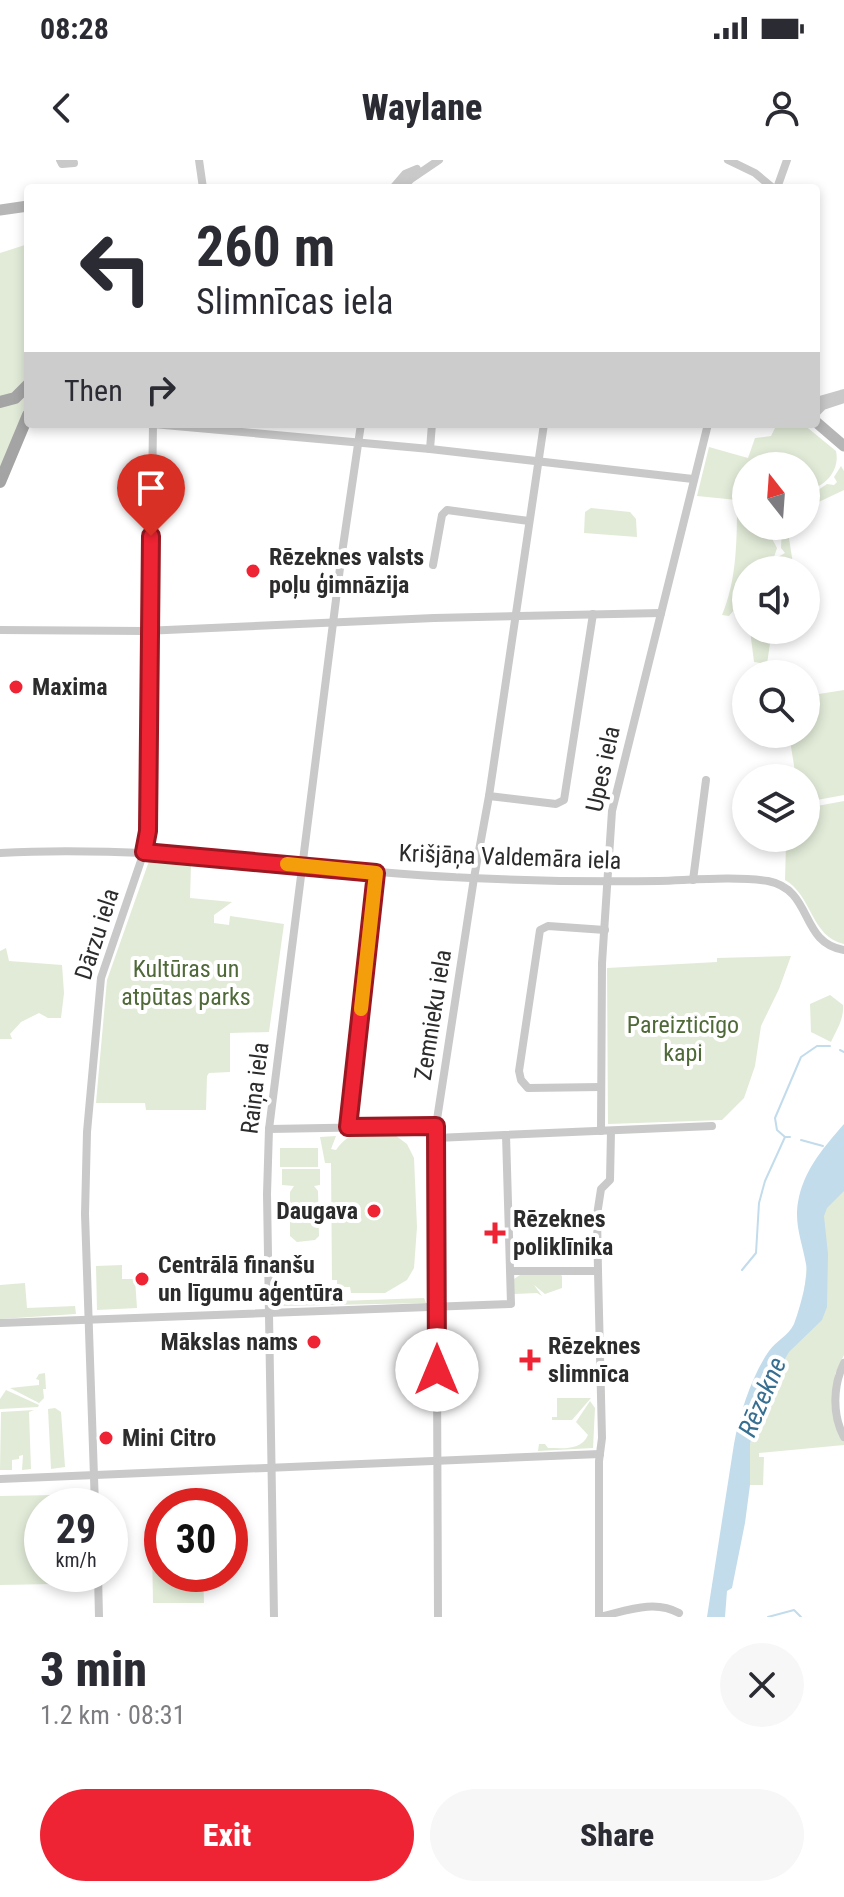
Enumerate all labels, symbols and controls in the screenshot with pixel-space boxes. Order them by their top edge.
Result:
text: 08:28 [40,11,109,46]
icon: back [40,86,84,130]
icon: person [760,86,804,130]
text: Waylane [362,87,482,129]
text: 260 m [196,214,335,280]
icon: left [64,216,168,320]
text: Slimnīcas iela [196,281,393,323]
icon: right [139,368,183,412]
text: Then [64,373,123,408]
north arrow [732,452,820,540]
map controls [732,452,820,852]
pin [117,454,185,536]
icon: arrive [129,466,173,510]
place label: Rēzeknes valsts poļu ģimnāzija [269,543,424,599]
button: sound [732,556,820,644]
marker: Rēzeknes valsts poļu ģimnāzija [244,562,262,580]
button: search [732,660,820,748]
place label: Maxima [32,673,108,701]
marker: Maxima [7,678,25,696]
street label: Upes iela [580,724,626,814]
button: layers [732,764,820,852]
street label: Krišjāņa Valdemāra iela [398,839,622,875]
street label: Dārzu iela [69,885,125,983]
street label: Zemnieku iela [409,948,457,1082]
park label: Kultūras un atpūtas parks [121,955,251,1011]
park label: Pareizticīgo kapi [627,1011,739,1067]
street label: Raiņa iela [235,1041,275,1135]
place label: Daugava [276,1197,358,1225]
marker: Daugava [365,1202,383,1220]
place label: Rēzeknes poliklīnika [513,1205,613,1261]
marker: Rēzeknes poliklīnika [484,1222,506,1244]
place label: Centrālā finanšu un līgumu aģentūra [158,1251,343,1307]
marker: Centrālā finanšu un līgumu aģentūra [133,1270,151,1288]
place label: Mākslas nams [161,1328,298,1356]
position arrow [395,1328,479,1412]
place label: Rēzeknes slimnīca [548,1332,641,1388]
marker: Mākslas nams [305,1333,323,1351]
marker: Rēzeknes slimnīca [519,1349,541,1371]
water label: Rēzekne [732,1353,792,1441]
place label: Mini Citro [122,1424,216,1452]
marker: Mini Citro [97,1429,115,1447]
speed limit sign: 30 [144,1488,248,1592]
text: 29 [56,1506,96,1553]
text: km/h [55,1548,97,1572]
text: 3 min [40,1641,147,1698]
button: close [720,1643,804,1727]
text: 1.2 km · 08:31 [40,1700,185,1730]
button: Exit [40,1789,414,1881]
button: Share [430,1789,804,1881]

